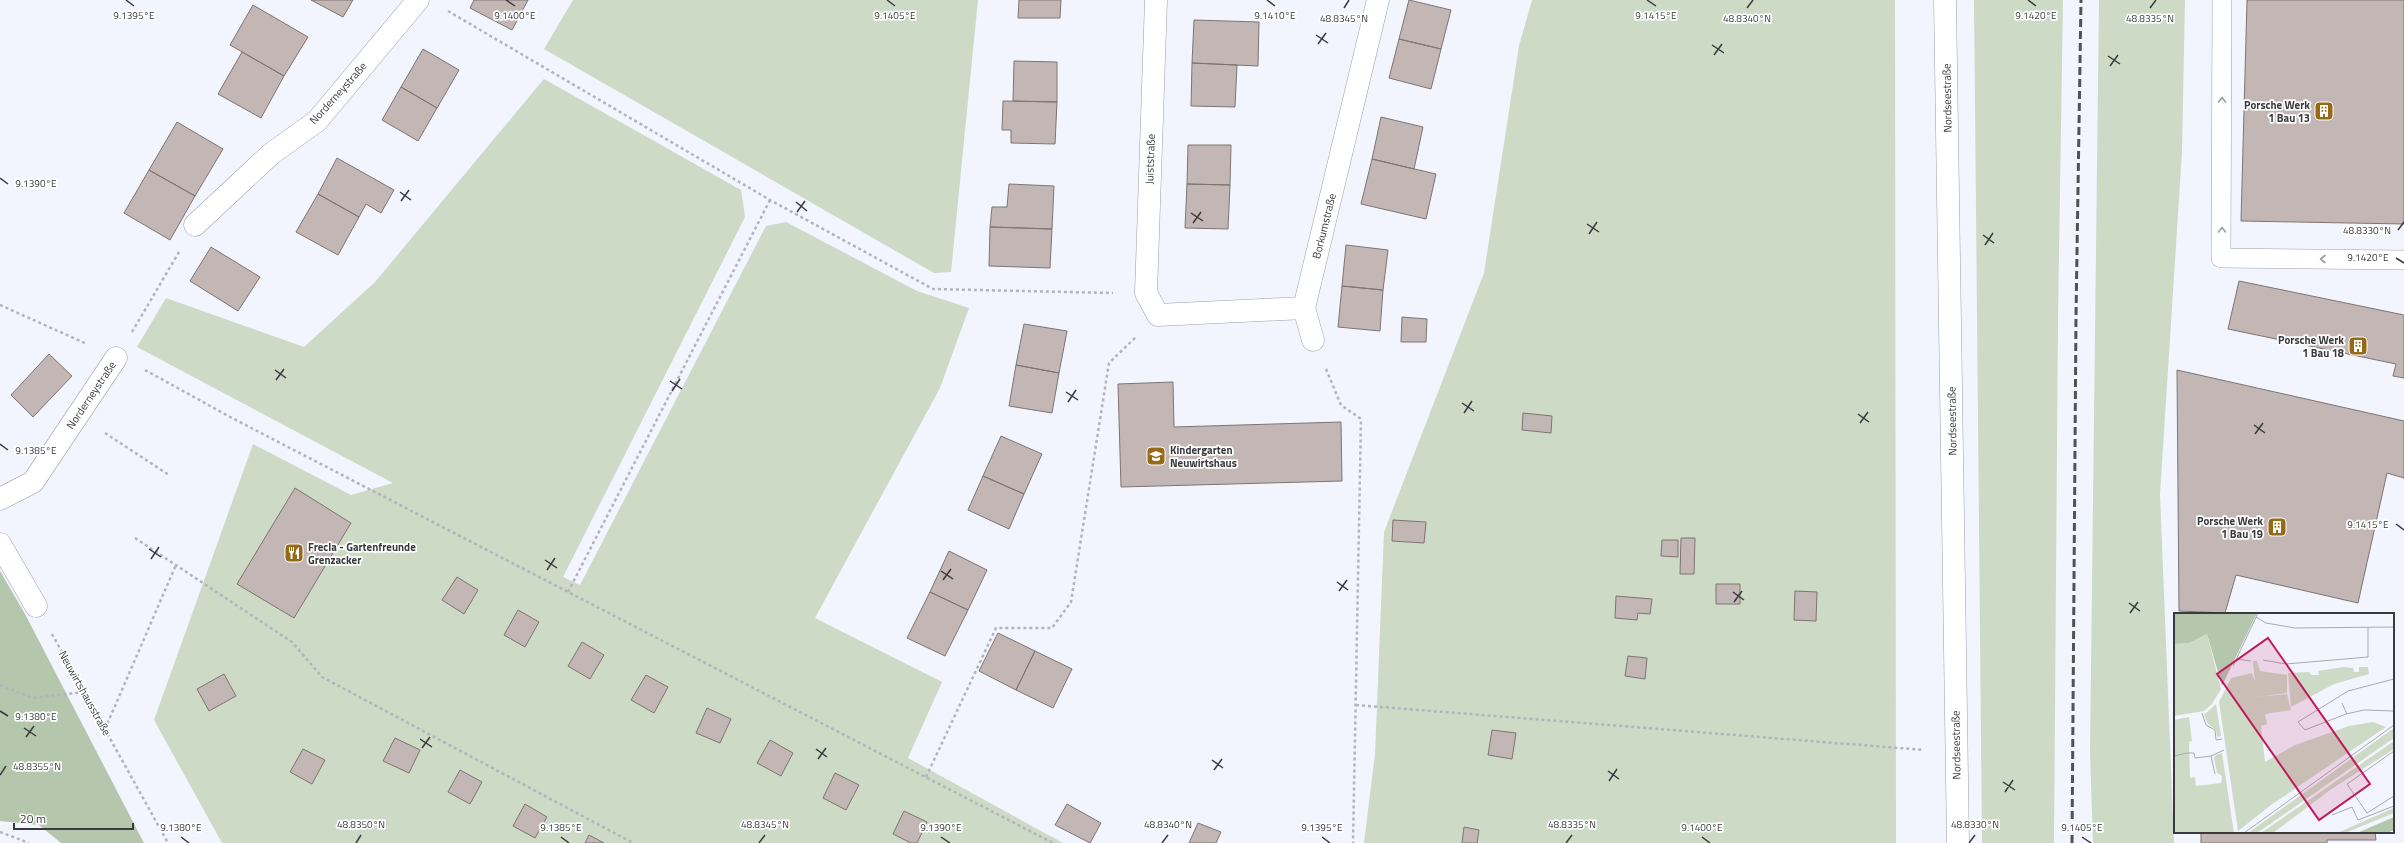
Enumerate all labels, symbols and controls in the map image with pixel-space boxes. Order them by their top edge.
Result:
text: 9.1395°E [113,8,155,23]
text: 9.1400°E [494,8,536,23]
text: 9.1405°E [874,8,916,23]
text: 9.1410°E [1254,8,1296,23]
text: 9.1415°E [1635,8,1677,23]
text: 9.1420°E [2015,8,2057,23]
text: 48.8345°N [1320,11,1368,26]
text: 48.8340°N [1723,11,1771,26]
text: 48.8335°N [2126,11,2174,26]
street label: Norderneystraße [306,58,371,128]
street label: Nordseestraße [1938,63,1956,133]
one-way arrow [2218,97,2226,103]
place label: Porsche Werk 1 Bau 13 [2244,97,2310,126]
building icon: Porsche Werk 1 Bau 13 [2313,100,2335,122]
street label: Juiststraße [1141,133,1159,185]
text: 9.1390°E [15,176,57,191]
street label: Borkumstraße [1308,191,1340,260]
text: 48.8330°N [2343,223,2391,238]
one-way arrow [2217,227,2226,233]
text: 9.1420°E [2347,250,2389,265]
one-way arrow [2320,255,2326,263]
place label: Porsche Werk 1 Bau 18 [2278,332,2344,361]
building icon: Porsche Werk 1 Bau 18 [2347,335,2369,357]
street label: Norderneystraße [62,357,120,432]
street label: Nordseestraße [1943,386,1961,456]
place label: Kindergarten Neuwirtshaus [1170,442,1237,471]
text: 9.1385°E [15,443,57,458]
school or university icon: Kindergarten Neuwirtshaus [1145,445,1167,467]
place label: Porsche Werk 1 Bau 19 [2197,513,2263,542]
building icon: Porsche Werk 1 Bau 19 [2266,516,2288,538]
text: 9.1415°E [2347,517,2389,532]
place label: Frecla - Gartenfreunde Grenzacker [308,539,416,568]
restaurant icon: Frecla - Gartenfreunde Grenzacker [283,542,305,564]
inset map [2174,613,2394,833]
street label: Neuwirtshausstraße [55,648,115,739]
text: 9.1380°E [15,709,57,724]
street label: Nordseestraße [1947,710,1965,780]
text: 48.8355°N [13,759,61,774]
scale bar [14,805,133,831]
text: 20 m [20,809,46,828]
text: 48.8350°N [337,817,385,832]
text: 48.8345°N [741,817,789,832]
text: 48.8340°N [1144,817,1192,832]
text: 48.8335°N [1548,817,1596,832]
text: 48.8330°N [1951,817,1999,832]
text: 9.1380°E [160,820,202,835]
text: 9.1385°E [540,820,582,835]
text: 9.1390°E [920,820,962,835]
text: 9.1395°E [1301,820,1343,835]
text: 9.1400°E [1681,820,1723,835]
text: 9.1405°E [2061,820,2103,835]

